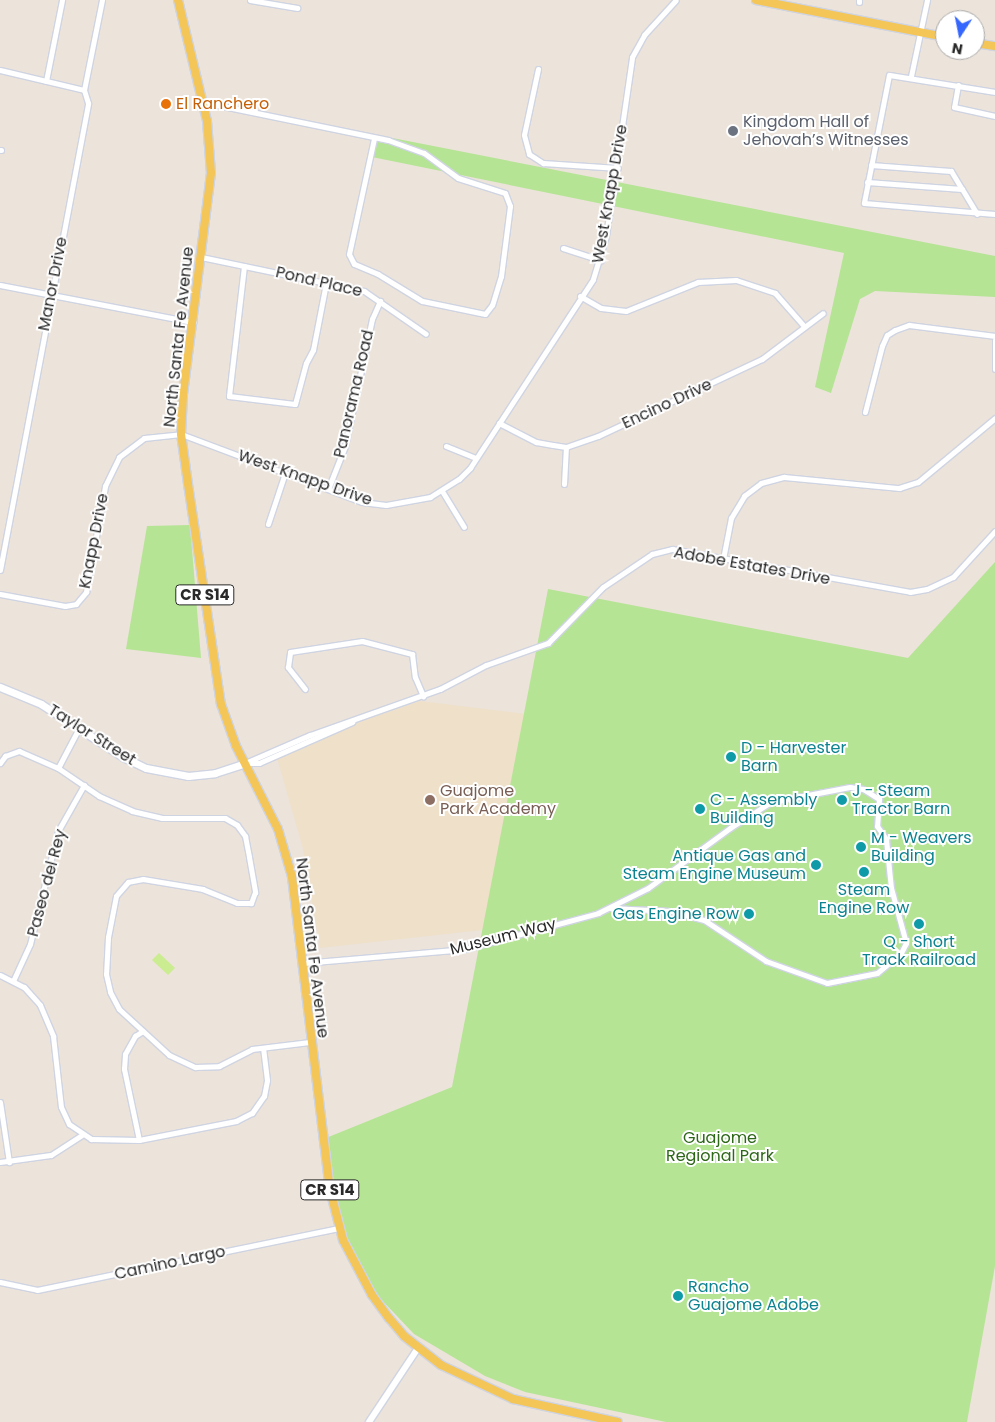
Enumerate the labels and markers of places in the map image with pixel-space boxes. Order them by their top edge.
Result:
place label: El Ranchero [176,94,269,114]
marker: El Ranchero [160,98,172,110]
place label: Kingdom Hall of Jehovah’s Witnesses [743,112,909,150]
marker: Kingdom Hall of Jehovah’s Witnesses [727,125,739,137]
place label: D - Harvester Barn [741,738,846,776]
marker: D - Harvester Barn [725,751,737,763]
place label: Guajome Park Academy [440,781,556,819]
place label: J - Steam Tractor Barn [852,781,950,819]
place label: C - Assembly Building [710,790,817,828]
marker: Guajome Park Academy [424,794,436,806]
marker: J - Steam Tractor Barn [836,794,848,806]
marker: C - Assembly Building [694,803,706,815]
place label: M - Weavers Building [871,828,972,866]
marker: M - Weavers Building [855,841,867,853]
place label: Antique Gas and Steam Engine Museum [623,846,806,884]
marker: Antique Gas and Steam Engine Museum [810,859,822,871]
marker: Steam Engine Row [858,866,870,878]
place label: Steam Engine Row [819,880,909,918]
place label: Gas Engine Row [612,904,739,924]
marker: Gas Engine Row [743,908,755,920]
marker: Q - Short Track Railroad [913,918,925,930]
place label: Q - Short Track Railroad [862,932,976,970]
place label: Rancho Guajome Adobe [688,1277,819,1315]
marker: Rancho Guajome Adobe [672,1290,684,1302]

